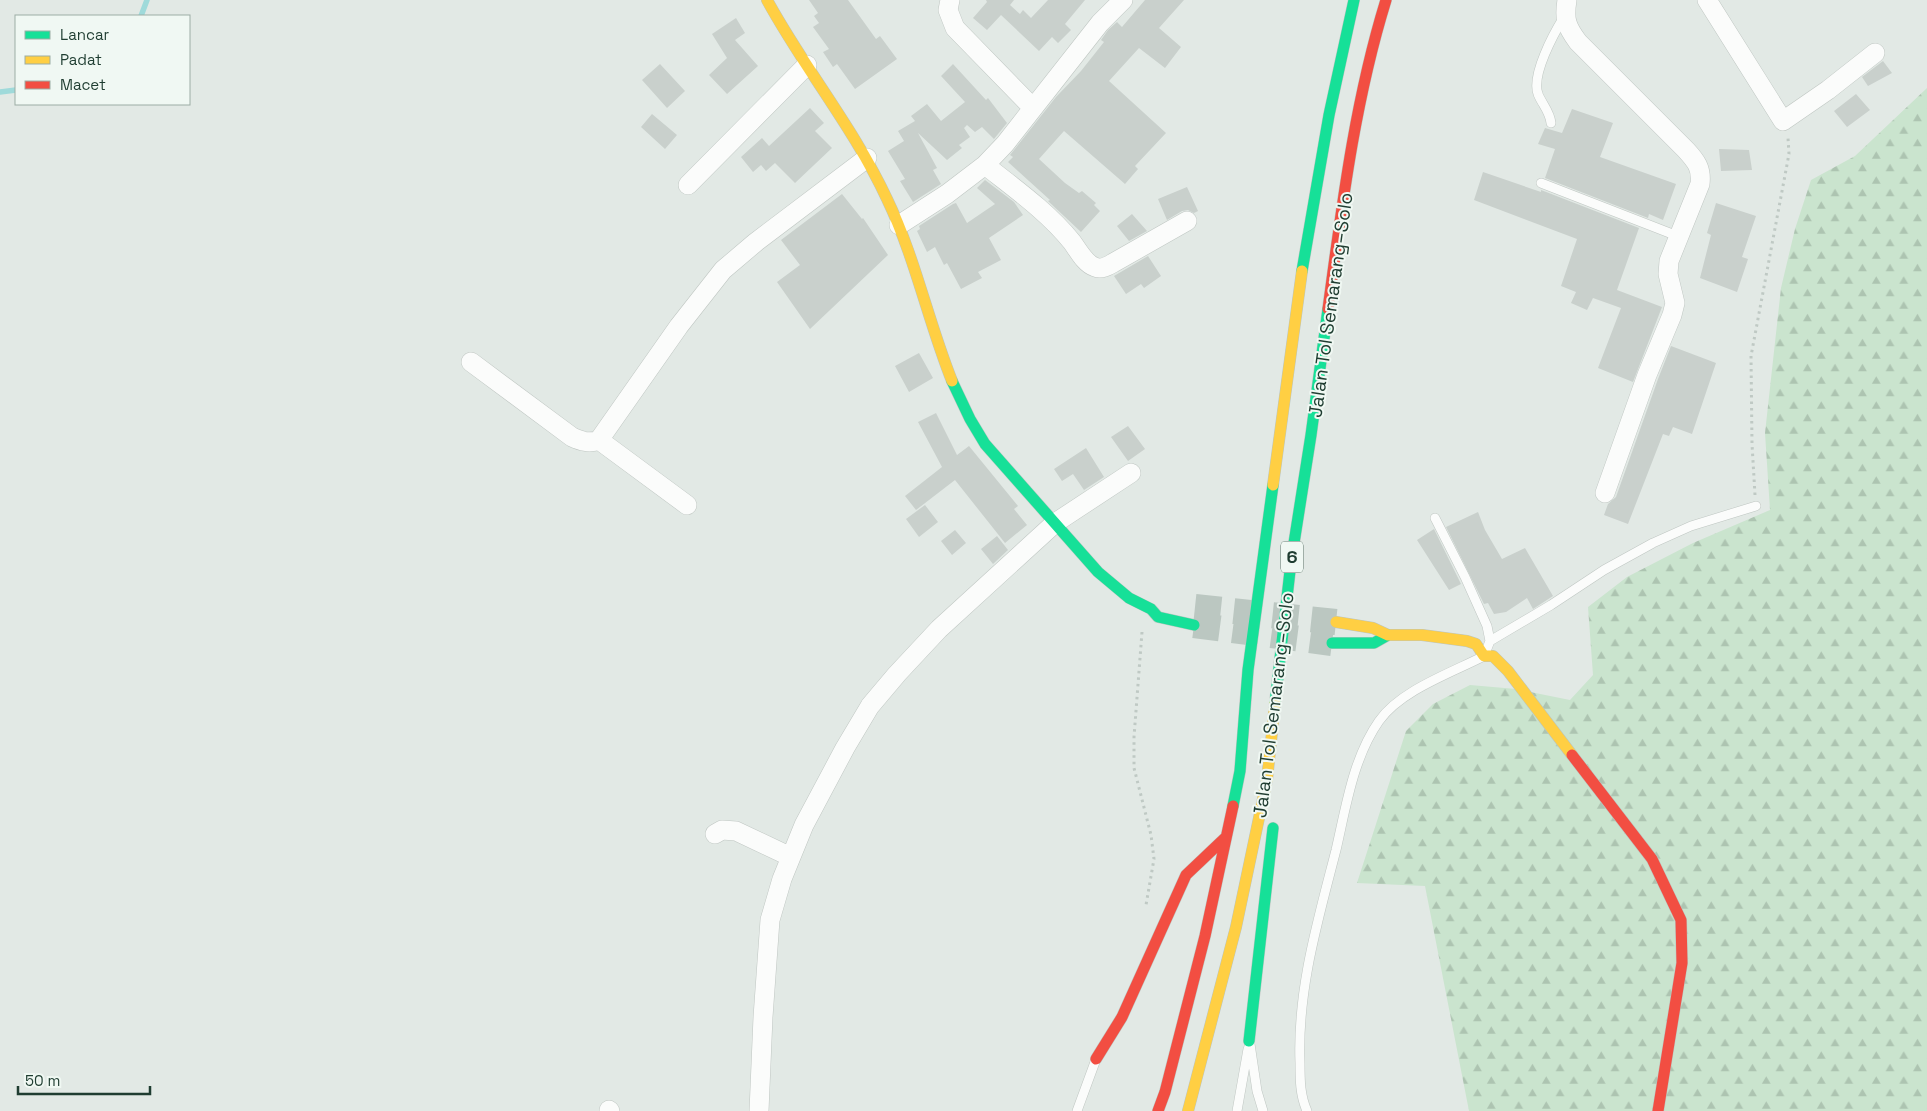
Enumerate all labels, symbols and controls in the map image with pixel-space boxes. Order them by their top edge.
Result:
legend [15,15,190,105]
text: Lancar [60,25,110,44]
text: Padat [60,50,102,69]
text: Macet [60,75,106,94]
street label: Jalan Tol Semarang–Solo [1302,191,1359,419]
road number: 6 [1281,542,1303,572]
street label: Jalan Tol Semarang–Solo [1247,591,1300,819]
scale bar [18,1064,150,1096]
text: 50 m [25,1071,60,1090]

